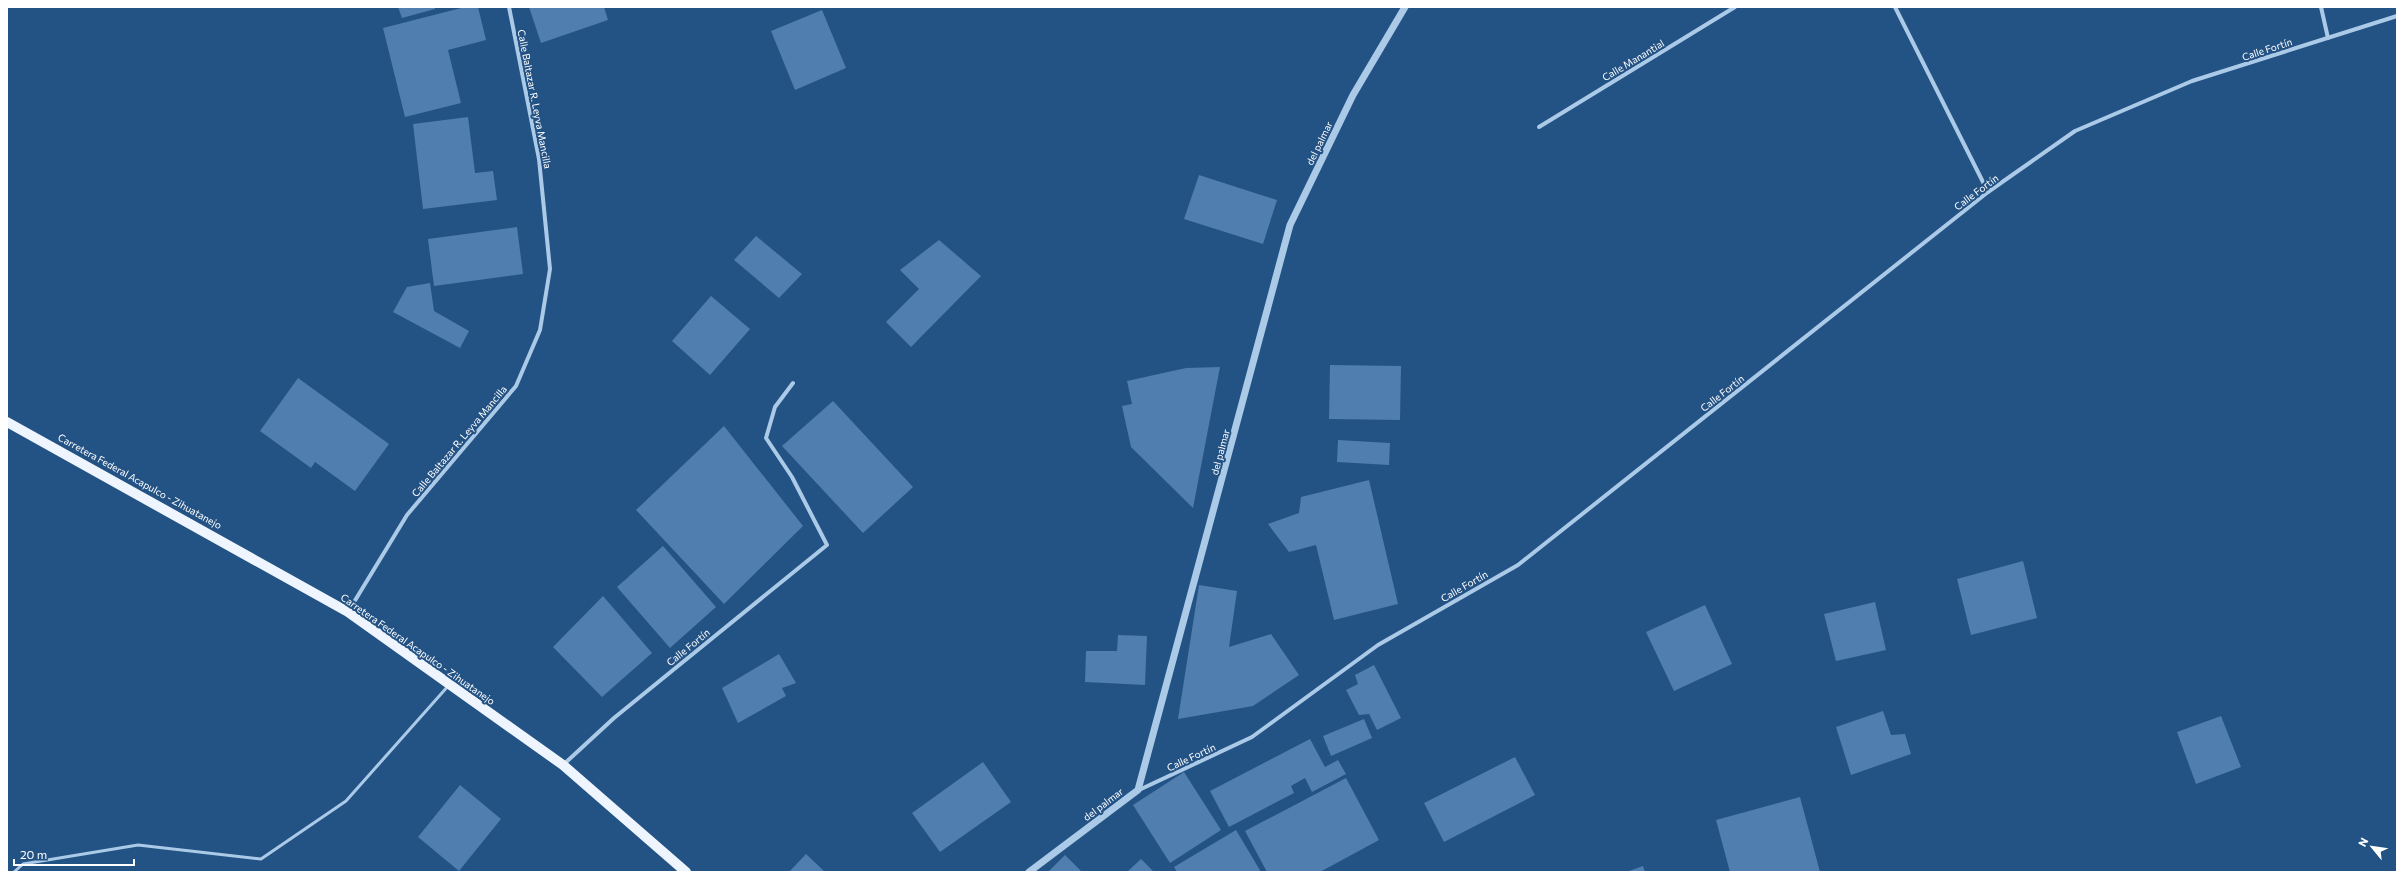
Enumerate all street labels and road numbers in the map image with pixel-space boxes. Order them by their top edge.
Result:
street label: Calle Baltazar R. Leyva Mancilla [516,28,554,170]
street label: Calle Fortín [2240,35,2294,63]
street label: Calle Manantial [1600,37,1666,83]
street label: del palmar [1303,119,1335,167]
street label: Calle Fortín [1952,171,2000,213]
street label: Calle Fortín [1698,372,1746,414]
street label: Calle Baltazar R. Leyva Mancilla [409,383,509,499]
street label: del palmar [1208,428,1232,476]
street label: Carretera Federal Acapulco - Zihuatanejo [56,431,224,531]
street label: Calle Fortín [1438,568,1490,604]
street label: Carretera Federal Acapulco - Zihuatanejo [339,591,497,707]
street label: Calle Fortín [664,626,712,668]
street label: Calle Fortín [1165,741,1217,773]
street label: del palmar [1081,785,1125,823]

